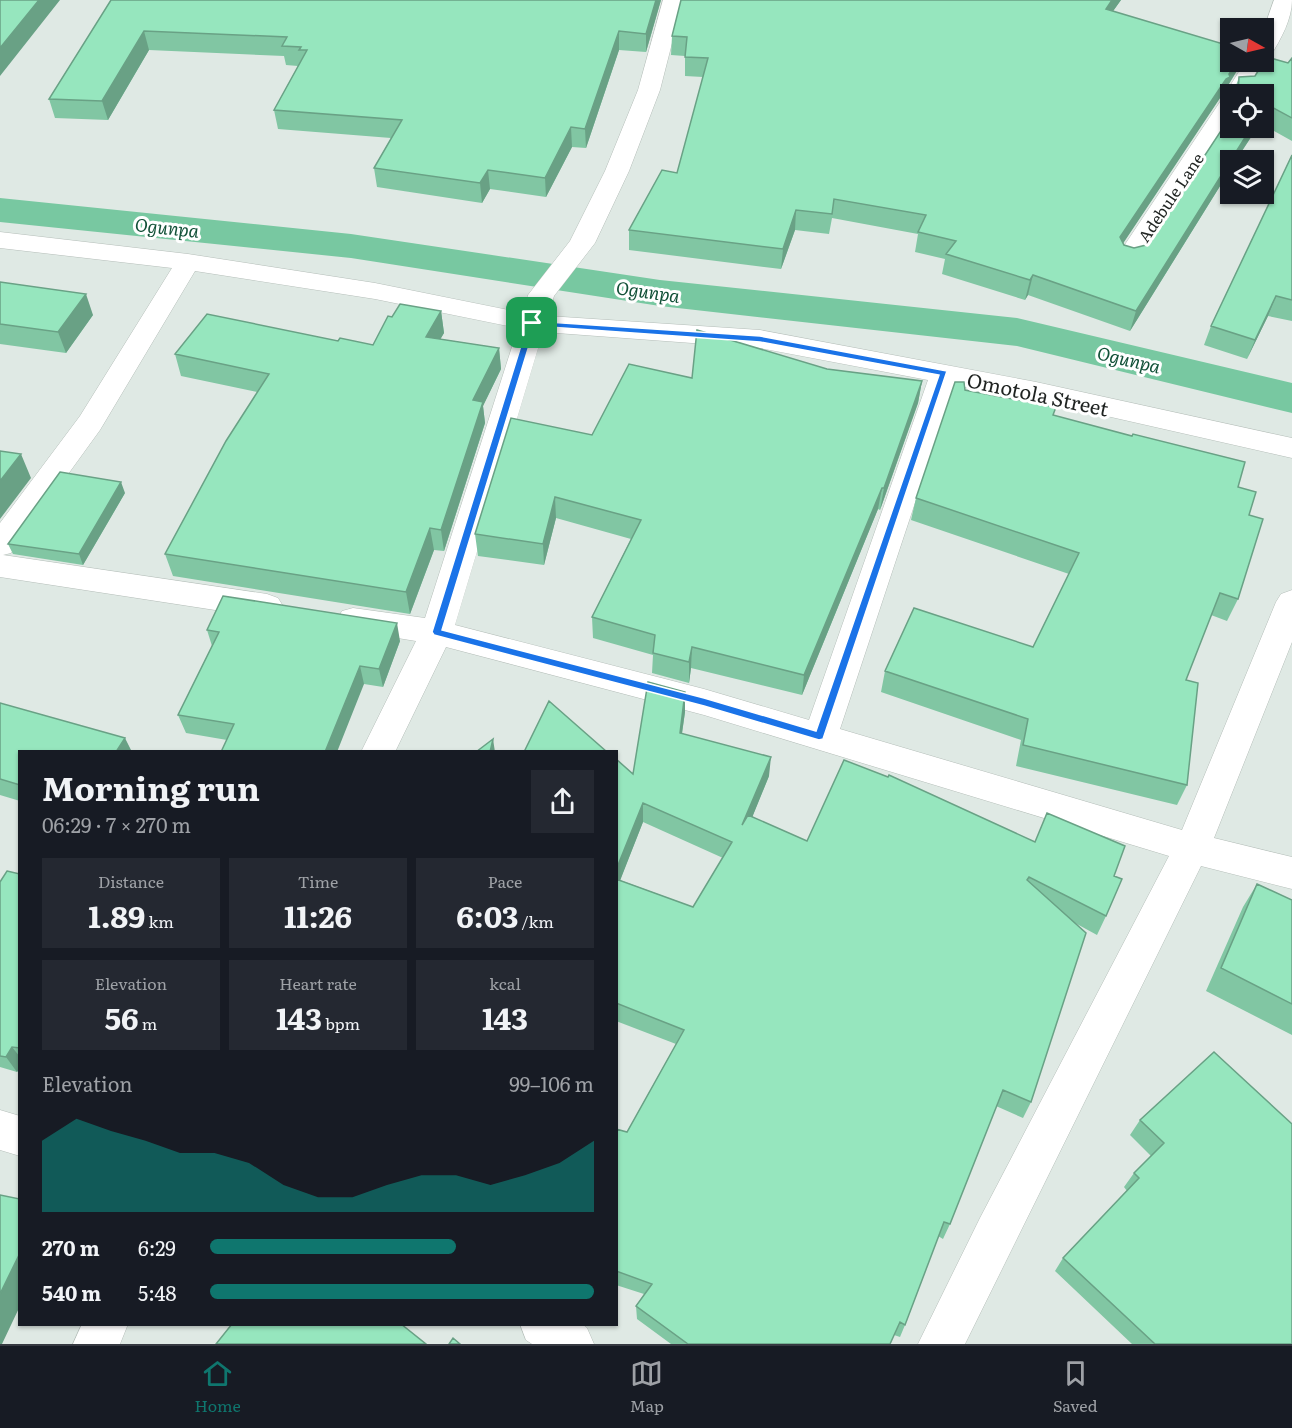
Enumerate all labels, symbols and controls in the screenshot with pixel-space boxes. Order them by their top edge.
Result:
north arrow [1220,18,1274,72]
map controls [1220,18,1274,204]
button: locate [1220,84,1274,138]
street label: Adebule Lane [1131,148,1209,246]
button: layers [1220,150,1274,204]
water label: Ogunpa [134,210,201,244]
water label: Ogunpa [614,273,682,309]
pin [506,297,557,348]
icon: arrive [515,306,548,339]
water label: Ogunpa [1095,339,1164,380]
street label: Omotola Street [964,363,1112,423]
text: Morning run [42,762,260,811]
button: share [531,770,594,833]
text: 06:29 · 7 × 270 m [42,809,191,839]
text: Distance [98,869,164,893]
text: Time [298,869,338,893]
text: Pace [488,869,522,893]
text: 1.89 [88,893,145,937]
text: 11:26 [284,893,352,937]
text: 6:03 [456,893,518,937]
text: km [145,909,174,933]
text: /km [518,909,554,933]
text: Elevation [95,971,167,995]
text: Heart rate [279,971,357,995]
text: kcal [489,971,521,995]
text: 56 [105,995,139,1039]
text: 143 [276,995,322,1039]
text: 143 [482,995,528,1039]
text: m [139,1011,157,1035]
text: bpm [322,1011,360,1035]
text: Elevation [42,1068,132,1098]
text: 99–106 m [509,1068,594,1098]
text: 270 m [42,1232,100,1262]
text: 6:29 [138,1232,176,1262]
text: 540 m [42,1277,101,1307]
text: 5:48 [138,1277,176,1307]
tab: Home [195,1357,241,1417]
tab: Map [630,1357,664,1417]
tab: Saved [1053,1357,1097,1417]

